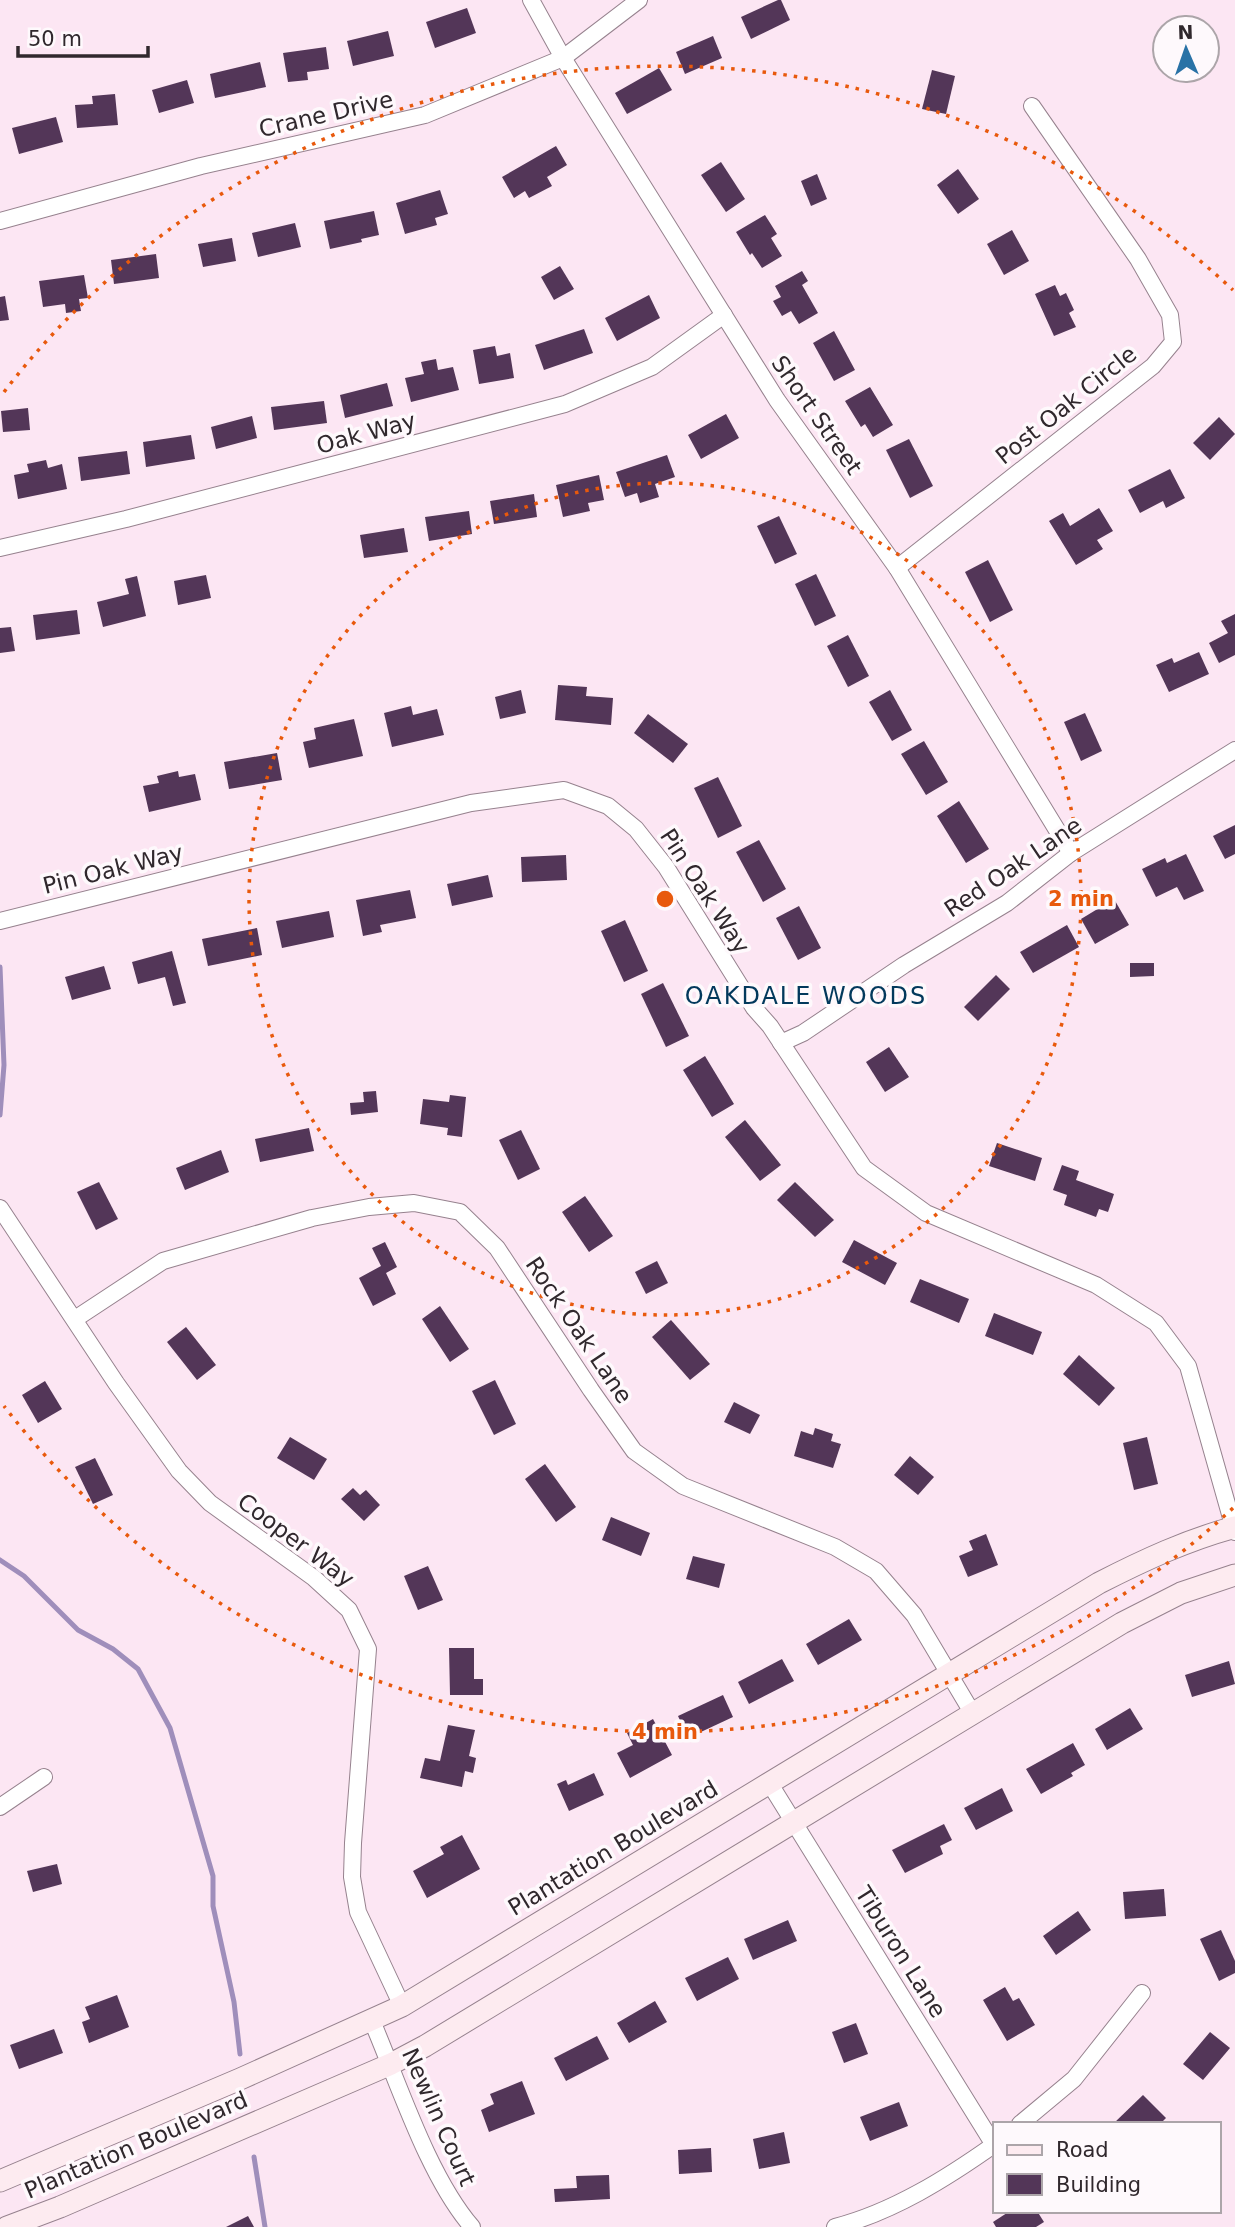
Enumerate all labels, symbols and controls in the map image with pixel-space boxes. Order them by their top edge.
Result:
scale bar [18,14,147,58]
north arrow [1151,14,1221,84]
text: N [1177,21,1194,43]
text: 50 m [28,27,82,51]
street label: Crane Drive [256,86,396,142]
street label: Post Oak Circle [991,341,1141,469]
street label: Short Street [767,351,867,479]
street label: Oak Way [313,407,419,459]
street label: Red Oak Lane [940,812,1086,922]
street label: Pin Oak Way [655,824,755,958]
street label: Pin Oak Way [40,839,186,899]
centre of rings [653,887,677,911]
text: 2 min [1048,887,1114,911]
district label: OAKDALE WOODS [685,982,927,1010]
street label: Rock Oak Lane [520,1252,638,1408]
street label: Cooper Way [233,1488,359,1592]
text: 4 min [632,1720,698,1744]
street label: Plantation Boulevard [504,1775,722,1921]
street label: Tiburon Lane [850,1881,952,2022]
street label: Newlin Court [397,2044,481,2190]
street label: Plantation Boulevard [21,2086,251,2204]
legend [993,2122,1221,2213]
text: Road [1056,2138,1109,2162]
text: Building [1056,2173,1141,2197]

